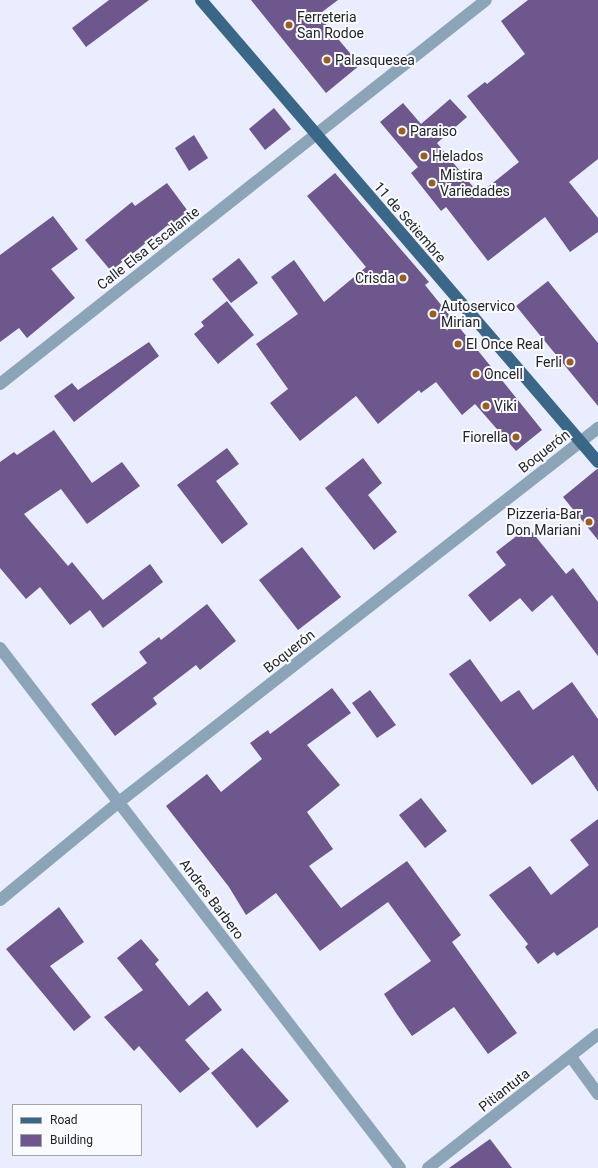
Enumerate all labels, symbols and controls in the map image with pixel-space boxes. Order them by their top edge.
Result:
place label: Ferreteria San Rodoe [297,9,364,42]
marker: Ferreteria San Rodoe [284,20,294,30]
place label: Palasquesea [335,52,415,68]
marker: Palasquesea [322,55,332,65]
place label: Paraiso [410,123,457,139]
marker: Paraiso [397,126,407,136]
place label: Helados [432,148,484,164]
marker: Helados [419,151,429,161]
place label: Mistira Variedades [440,167,510,200]
street label: 11 de Setiembre [370,178,450,266]
marker: Mistira Variedades [427,178,437,188]
street label: Calle Elsa Escalante [94,203,202,293]
place label: Crisda [355,270,395,286]
marker: Crisda [398,273,408,283]
place label: Autoservico Mirian [441,298,515,330]
marker: Autoservico Mirian [428,309,438,319]
place label: El Once Real [466,336,543,352]
marker: El Once Real [453,339,463,349]
place label: Ferli [535,354,562,370]
marker: Ferli [565,357,575,367]
place label: Oncell [484,366,523,382]
marker: Oncell [471,369,481,379]
place label: Viki [494,398,517,414]
marker: Viki [481,401,491,411]
street label: Boquerón [515,426,573,476]
place label: Fiorella [462,429,508,445]
marker: Fiorella [511,432,521,442]
place label: Pizzeria-Bar Don Mariani [506,506,581,538]
marker: Pizzeria-Bar Don Mariani [584,517,594,527]
street label: Boquerón [260,626,318,676]
street label: Andres Barbero [176,855,248,943]
street label: Pitiantuta [475,1065,533,1115]
legend [12,1104,142,1156]
text: Road [50,1113,78,1127]
text: Building [50,1133,93,1147]

